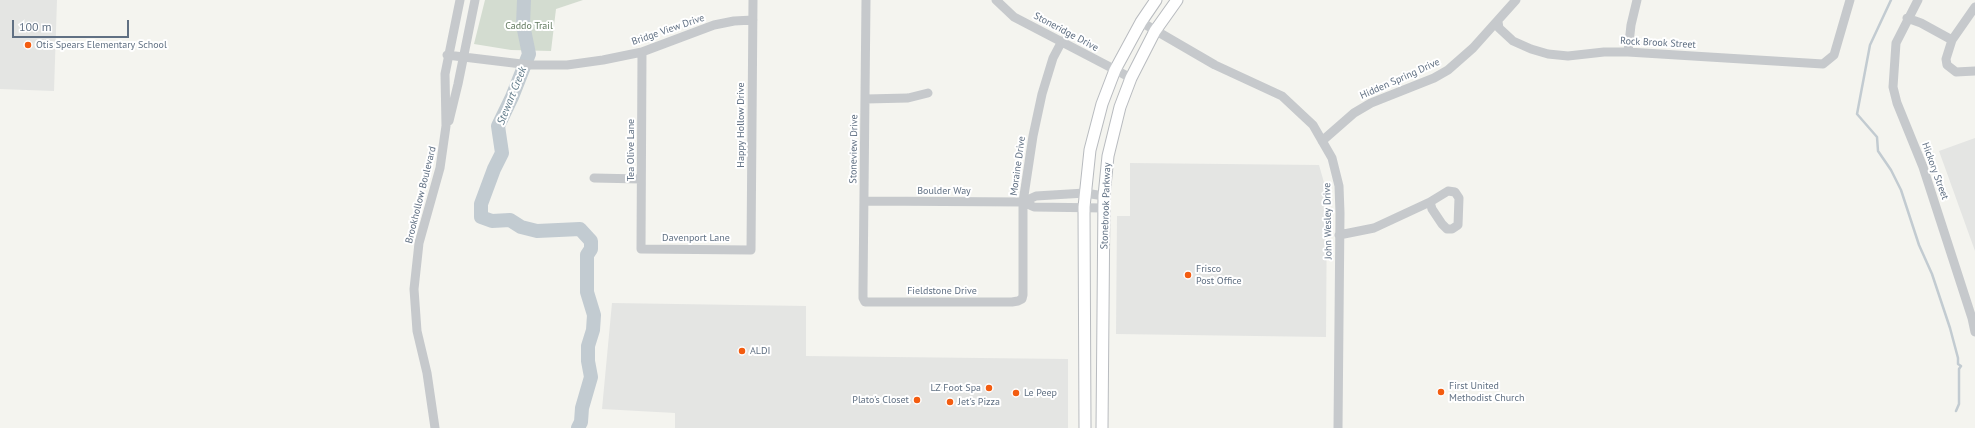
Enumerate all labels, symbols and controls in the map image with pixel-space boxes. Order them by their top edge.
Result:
street label: Stoneridge Drive [1032,10,1100,54]
scale bar [14,12,131,38]
street label: Bridge View Drive [630,12,706,48]
text: 100 m [19,19,52,34]
park label: Caddo Trail [505,20,553,32]
street label: Rock Brook Street [1620,35,1696,51]
place label: Otis Spears Elementary School [36,39,167,51]
marker: Otis Spears Elementary School [23,40,33,50]
street label: Hidden Spring Drive [1358,56,1442,102]
water label: Stewart Creek [494,65,530,127]
street label: Happy Hollow Drive [735,82,747,168]
street label: Stoneview Drive [847,114,861,184]
street label: Tea Olive Lane [625,119,637,181]
street label: Moraine Drive [1008,135,1028,197]
street label: Hickory Street [1919,141,1951,201]
street label: Brookhollow Boulevard [403,145,439,245]
street label: Stonebrook Parkway [1098,162,1114,250]
street label: John Wesley Drive [1321,183,1335,259]
street label: Boulder Way [917,185,971,197]
street label: Davenport Lane [662,232,730,244]
place label: Frisco Post Office [1196,263,1242,286]
marker: Frisco Post Office [1183,270,1193,280]
street label: Fieldstone Drive [907,285,977,297]
place label: ALDI [750,345,770,357]
marker: ALDI [737,346,747,356]
place label: First United Methodist Church [1449,380,1524,404]
place label: LZ Foot Spa [930,382,981,394]
marker: LZ Foot Spa [984,383,994,393]
place label: Le Peep [1024,387,1057,399]
marker: First United Methodist Church [1436,387,1446,397]
marker: Le Peep [1011,388,1021,398]
place label: Plato's Closet [852,394,909,406]
marker: Plato's Closet [912,395,922,405]
place label: Jet's Pizza [958,396,1000,408]
marker: Jet's Pizza [945,397,955,407]

